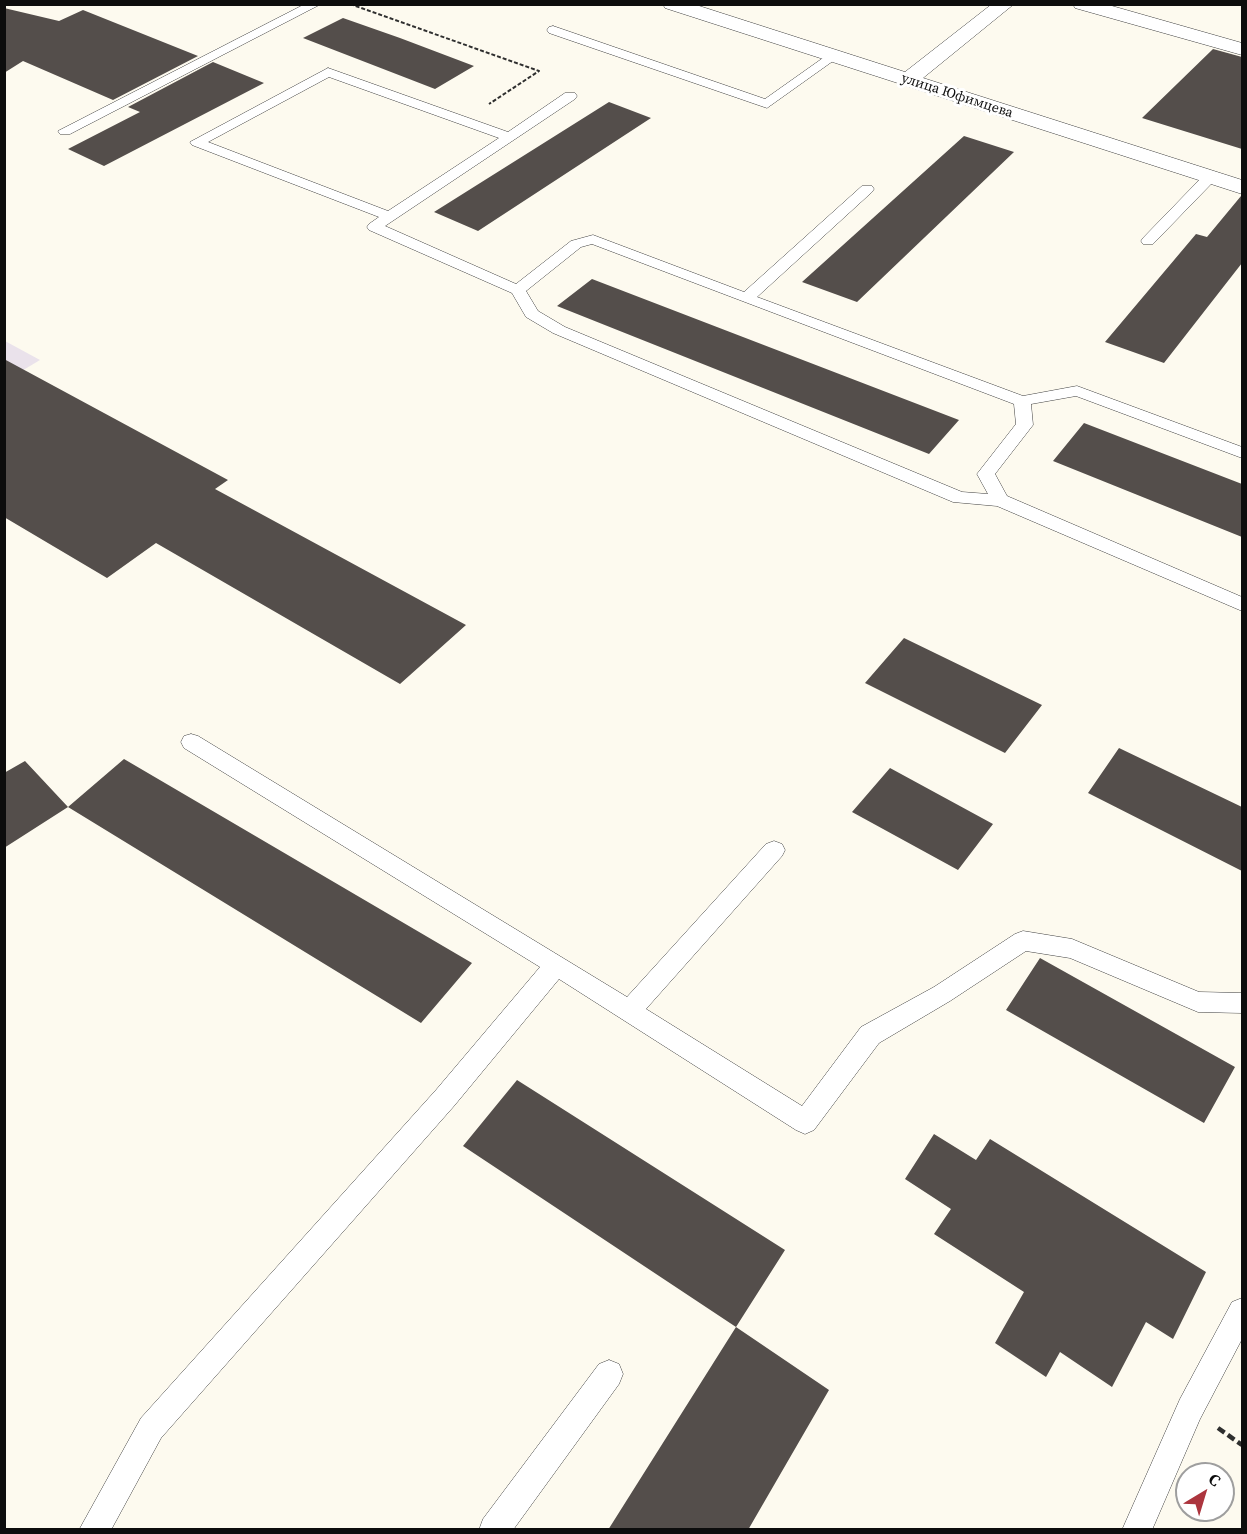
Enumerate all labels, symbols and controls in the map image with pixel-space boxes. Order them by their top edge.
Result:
street label: улица Юфимцева [899,70,1015,122]
north arrow [1175,1462,1235,1522]
text: С [1204,1468,1226,1491]

